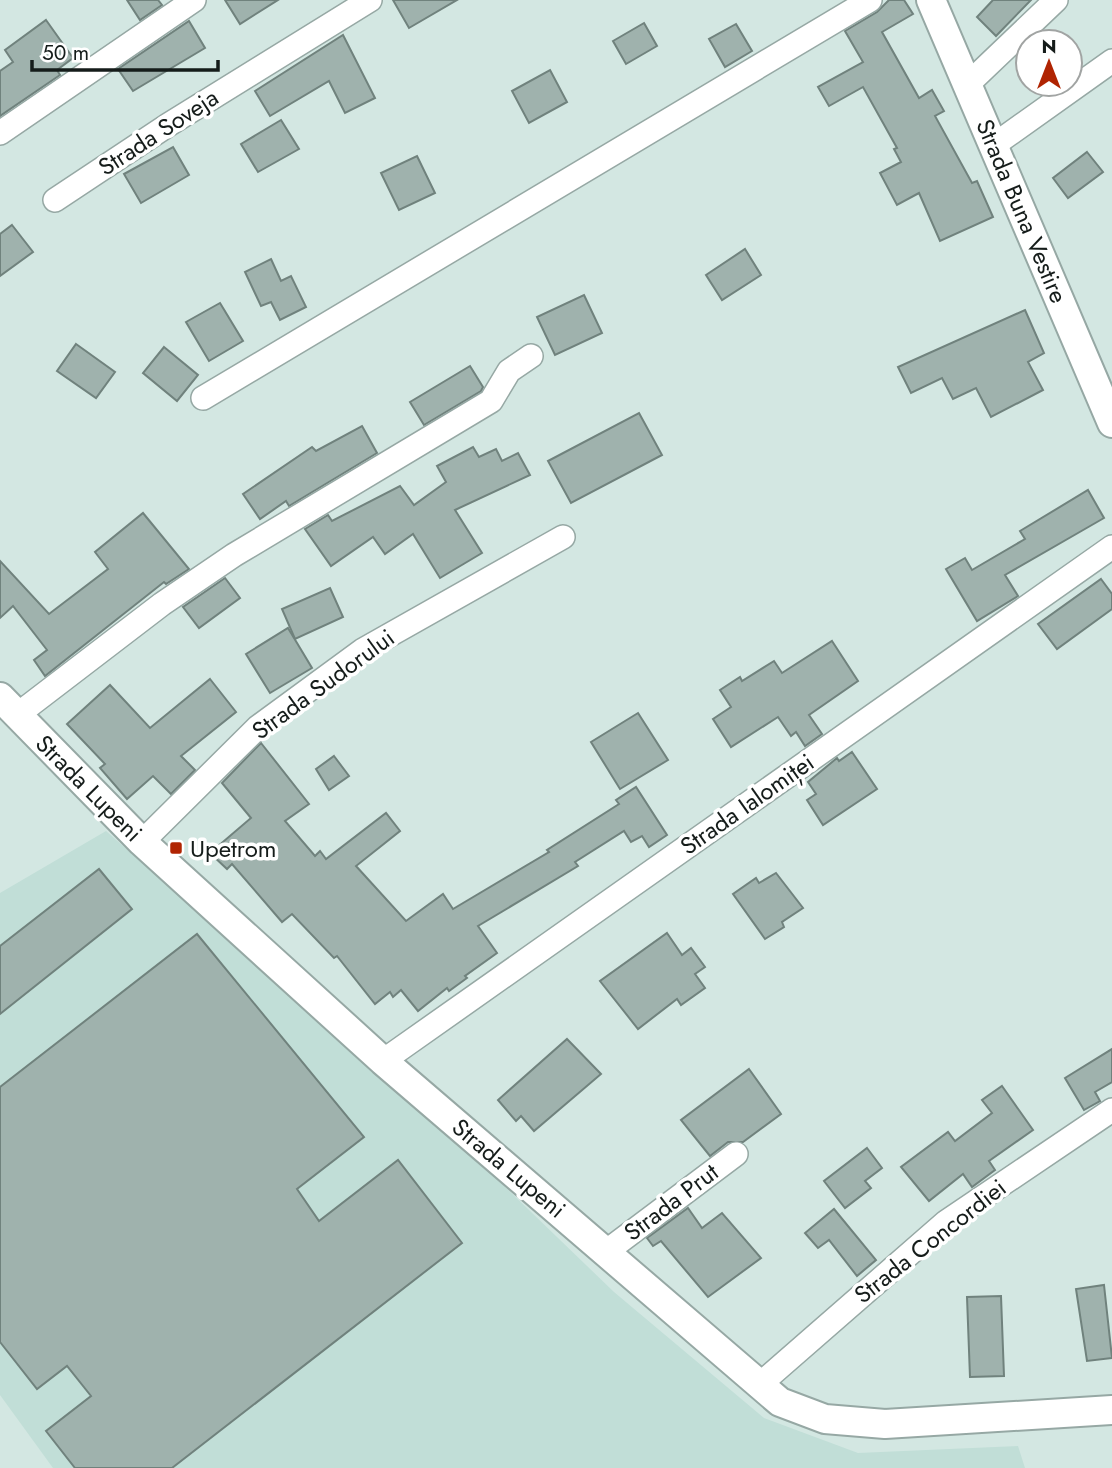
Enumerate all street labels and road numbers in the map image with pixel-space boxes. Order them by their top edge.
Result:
street label: Strada Soveja [91,80,225,184]
street label: Strada Buna Vestire [967,114,1077,308]
street label: Strada Sudorului [244,620,402,748]
street label: Strada Lupeni [28,727,150,849]
street label: Strada Ialomiței [673,745,821,863]
street label: Strada Lupeni [445,1110,573,1226]
street label: Strada Prut [616,1155,726,1249]
street label: Strada Concordiei [846,1170,1014,1312]

